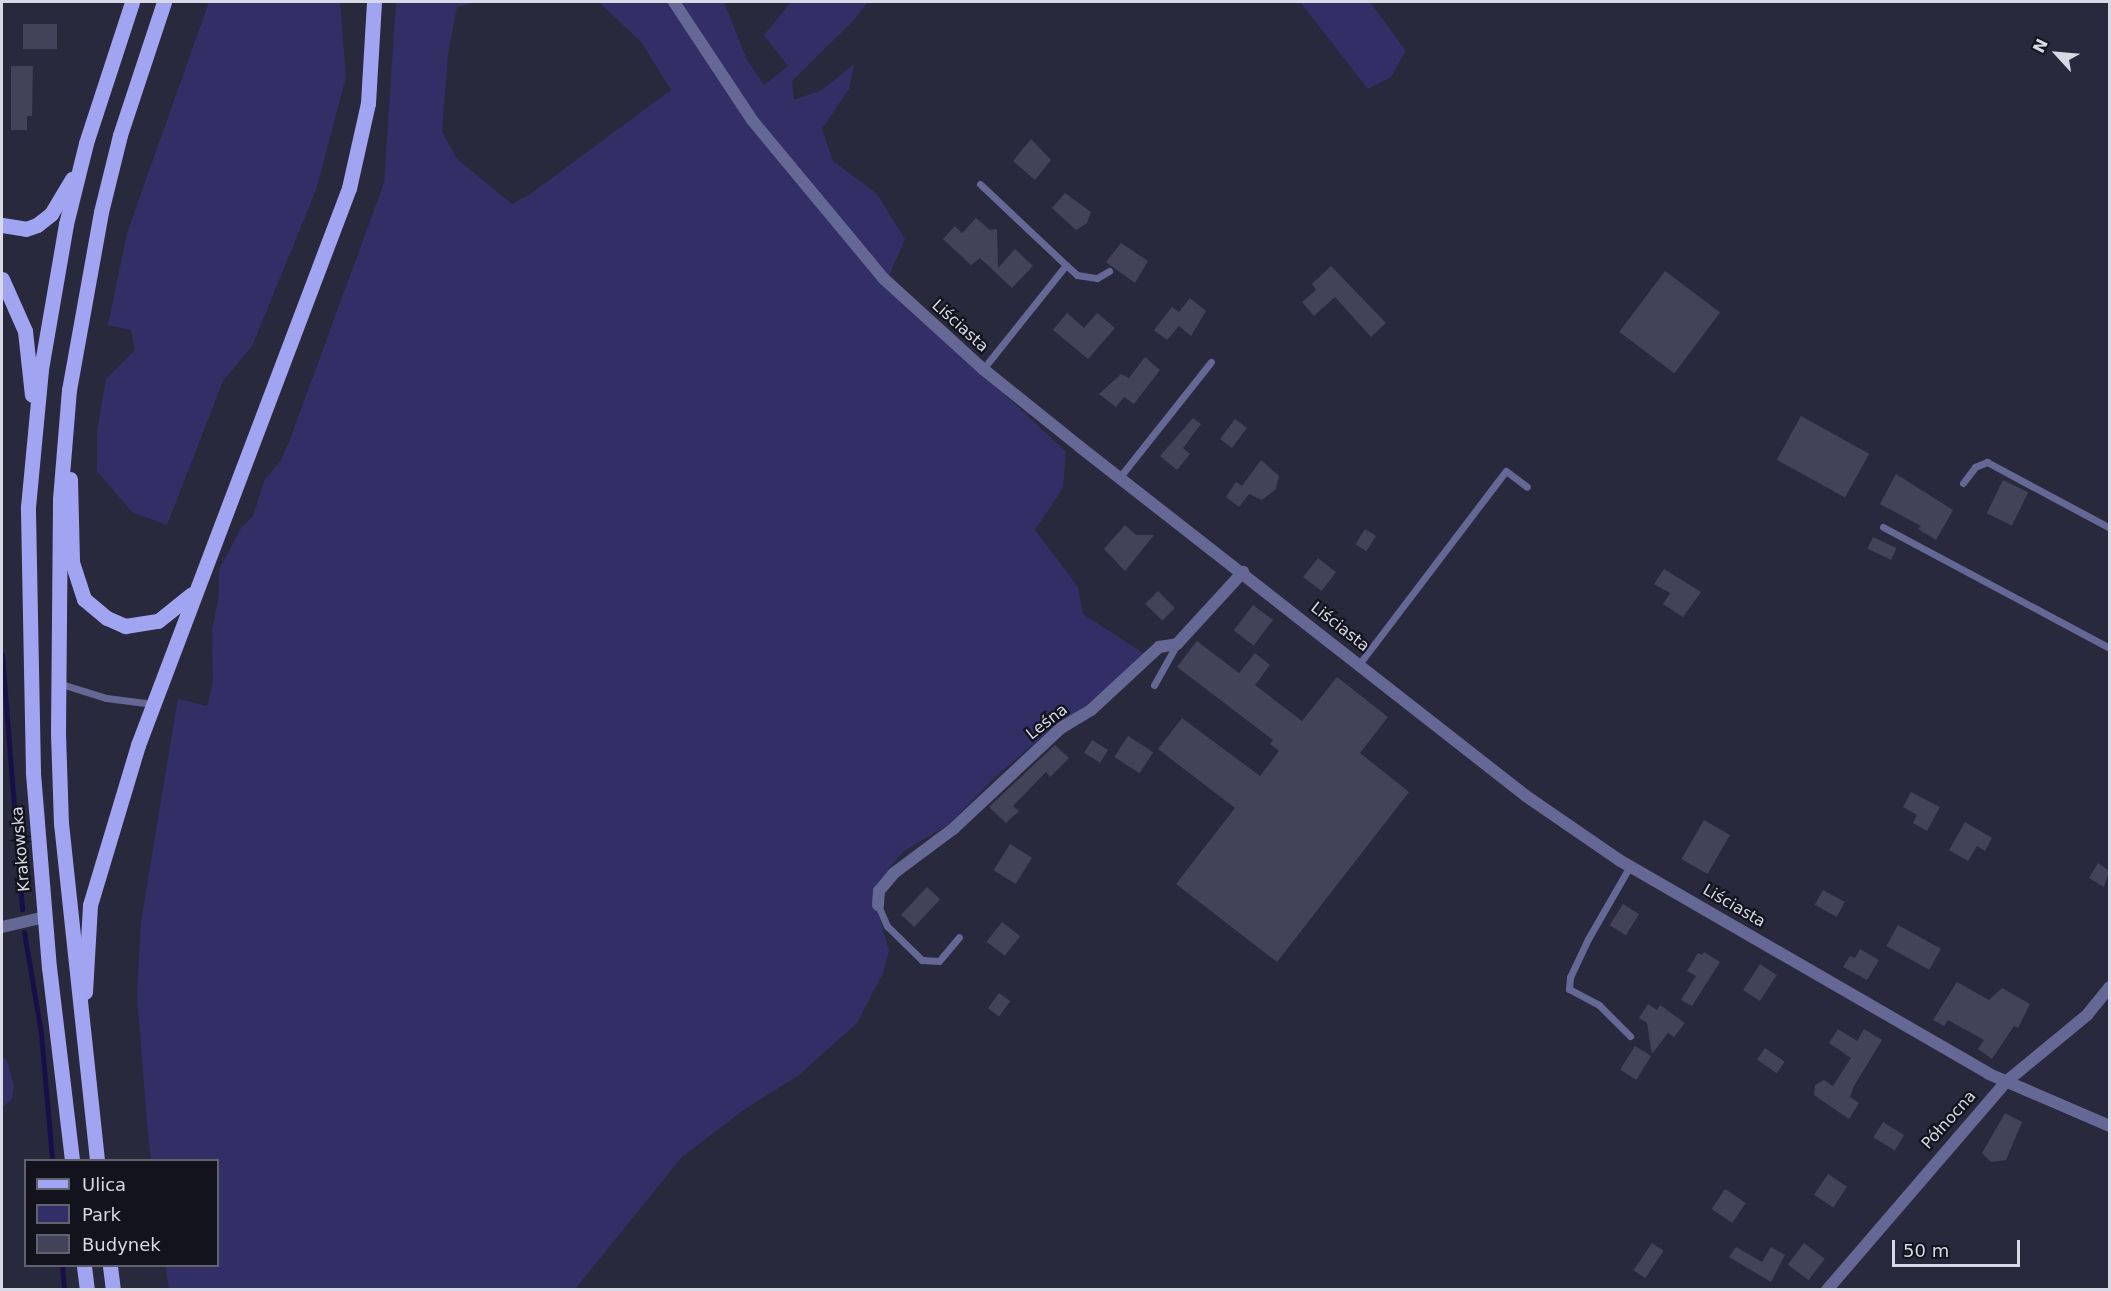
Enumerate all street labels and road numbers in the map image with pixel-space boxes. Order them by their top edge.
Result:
street label: Liściasta [928,296,992,356]
street label: Liściasta [1307,598,1373,656]
street label: Leśna [1023,700,1071,744]
street label: Krakowska [8,806,34,892]
street label: Liściasta [1699,880,1769,932]
street label: Północna [1918,1087,1980,1153]

